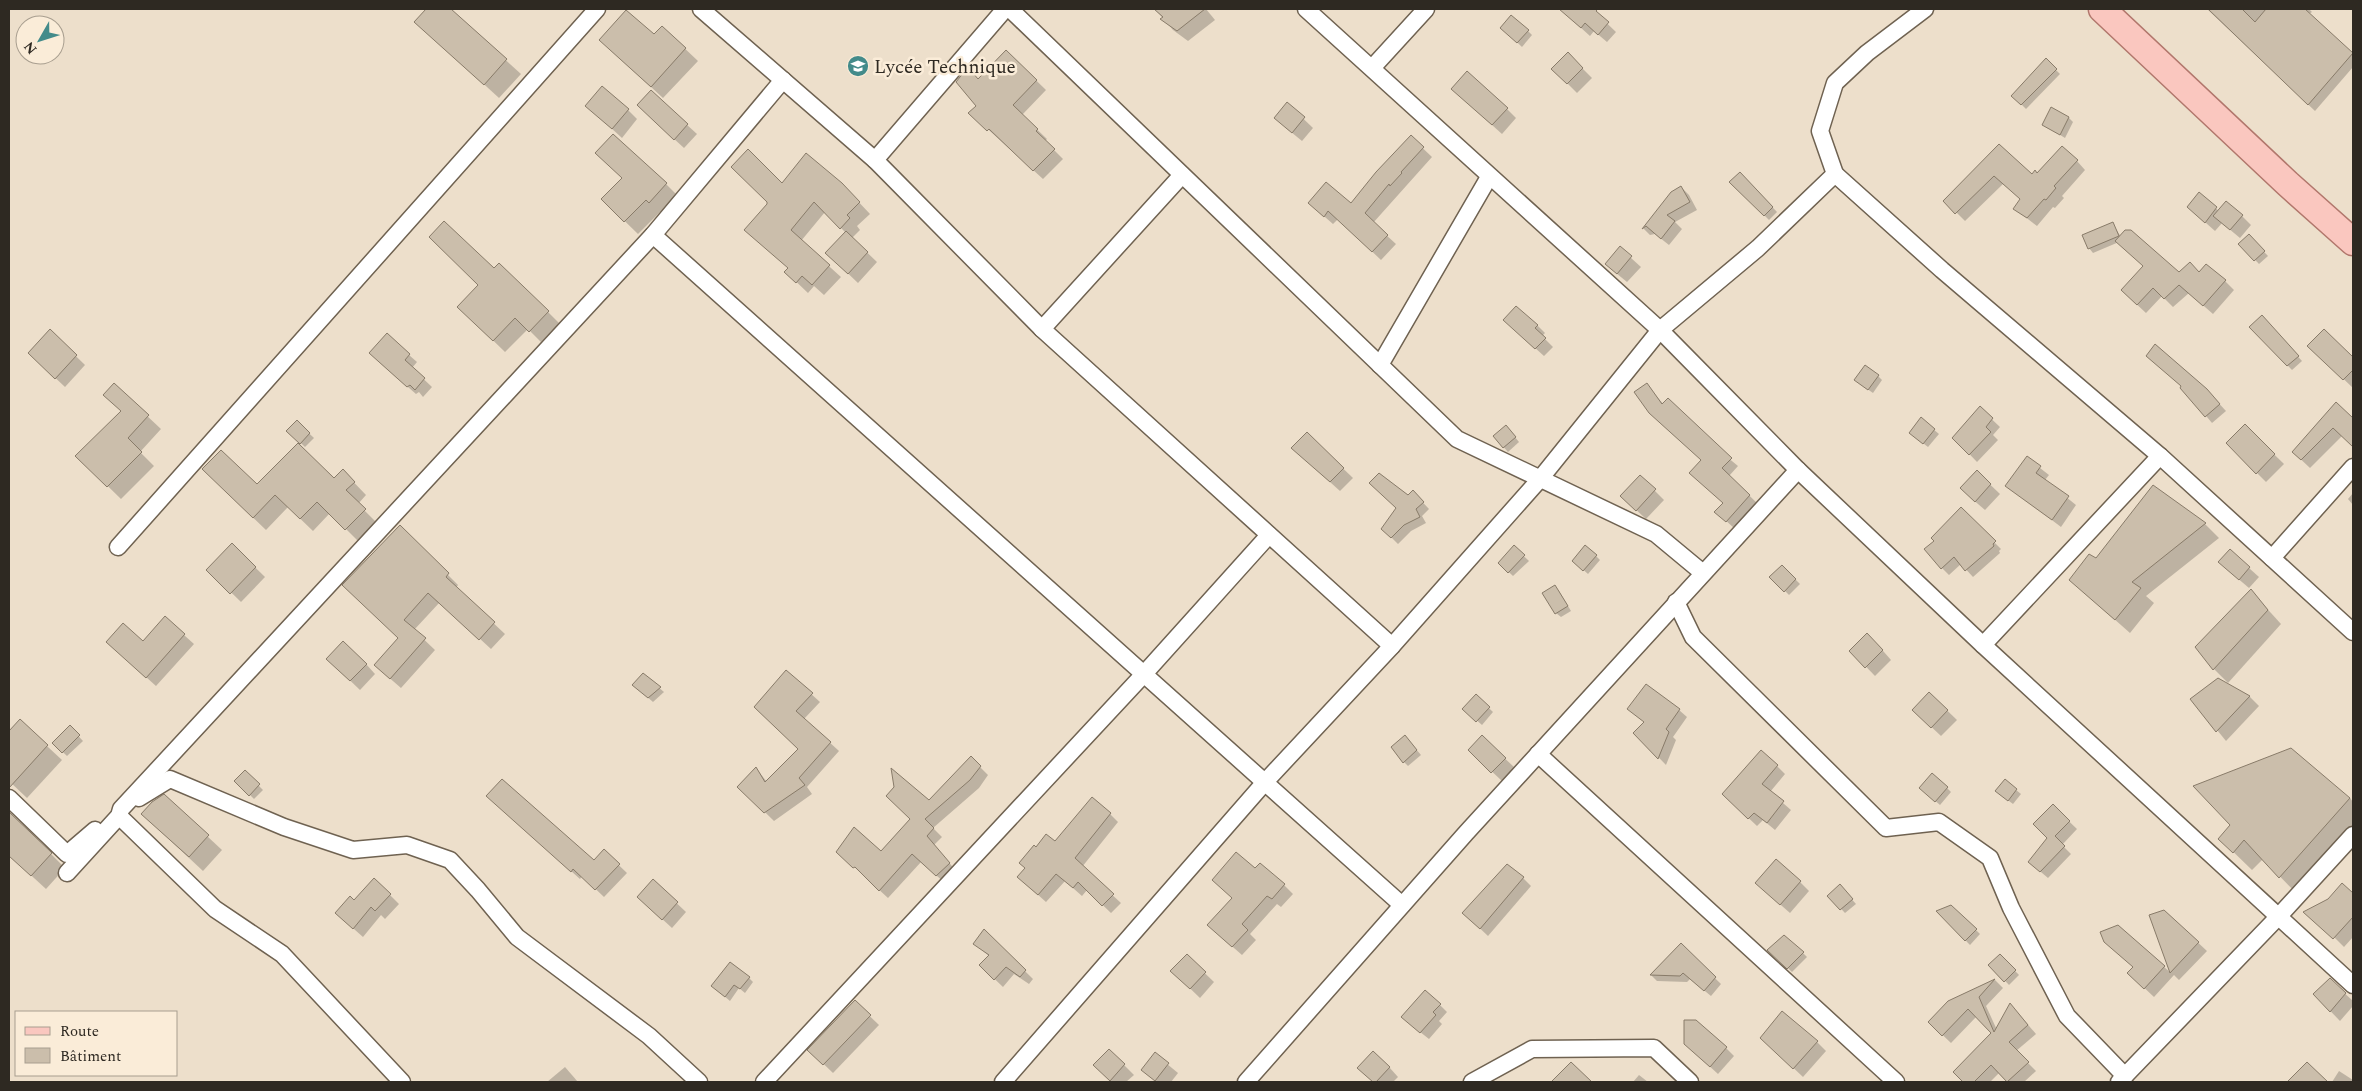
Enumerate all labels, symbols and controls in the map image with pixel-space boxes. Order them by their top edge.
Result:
north arrow [15,15,65,65]
text: N [19,37,42,59]
place label: Lycée Technique [874,53,1016,82]
school or university icon: Lycée Technique [846,54,870,78]
legend [15,1011,178,1076]
text: Route [60,1020,99,1043]
text: Bâtiment [60,1045,121,1068]

